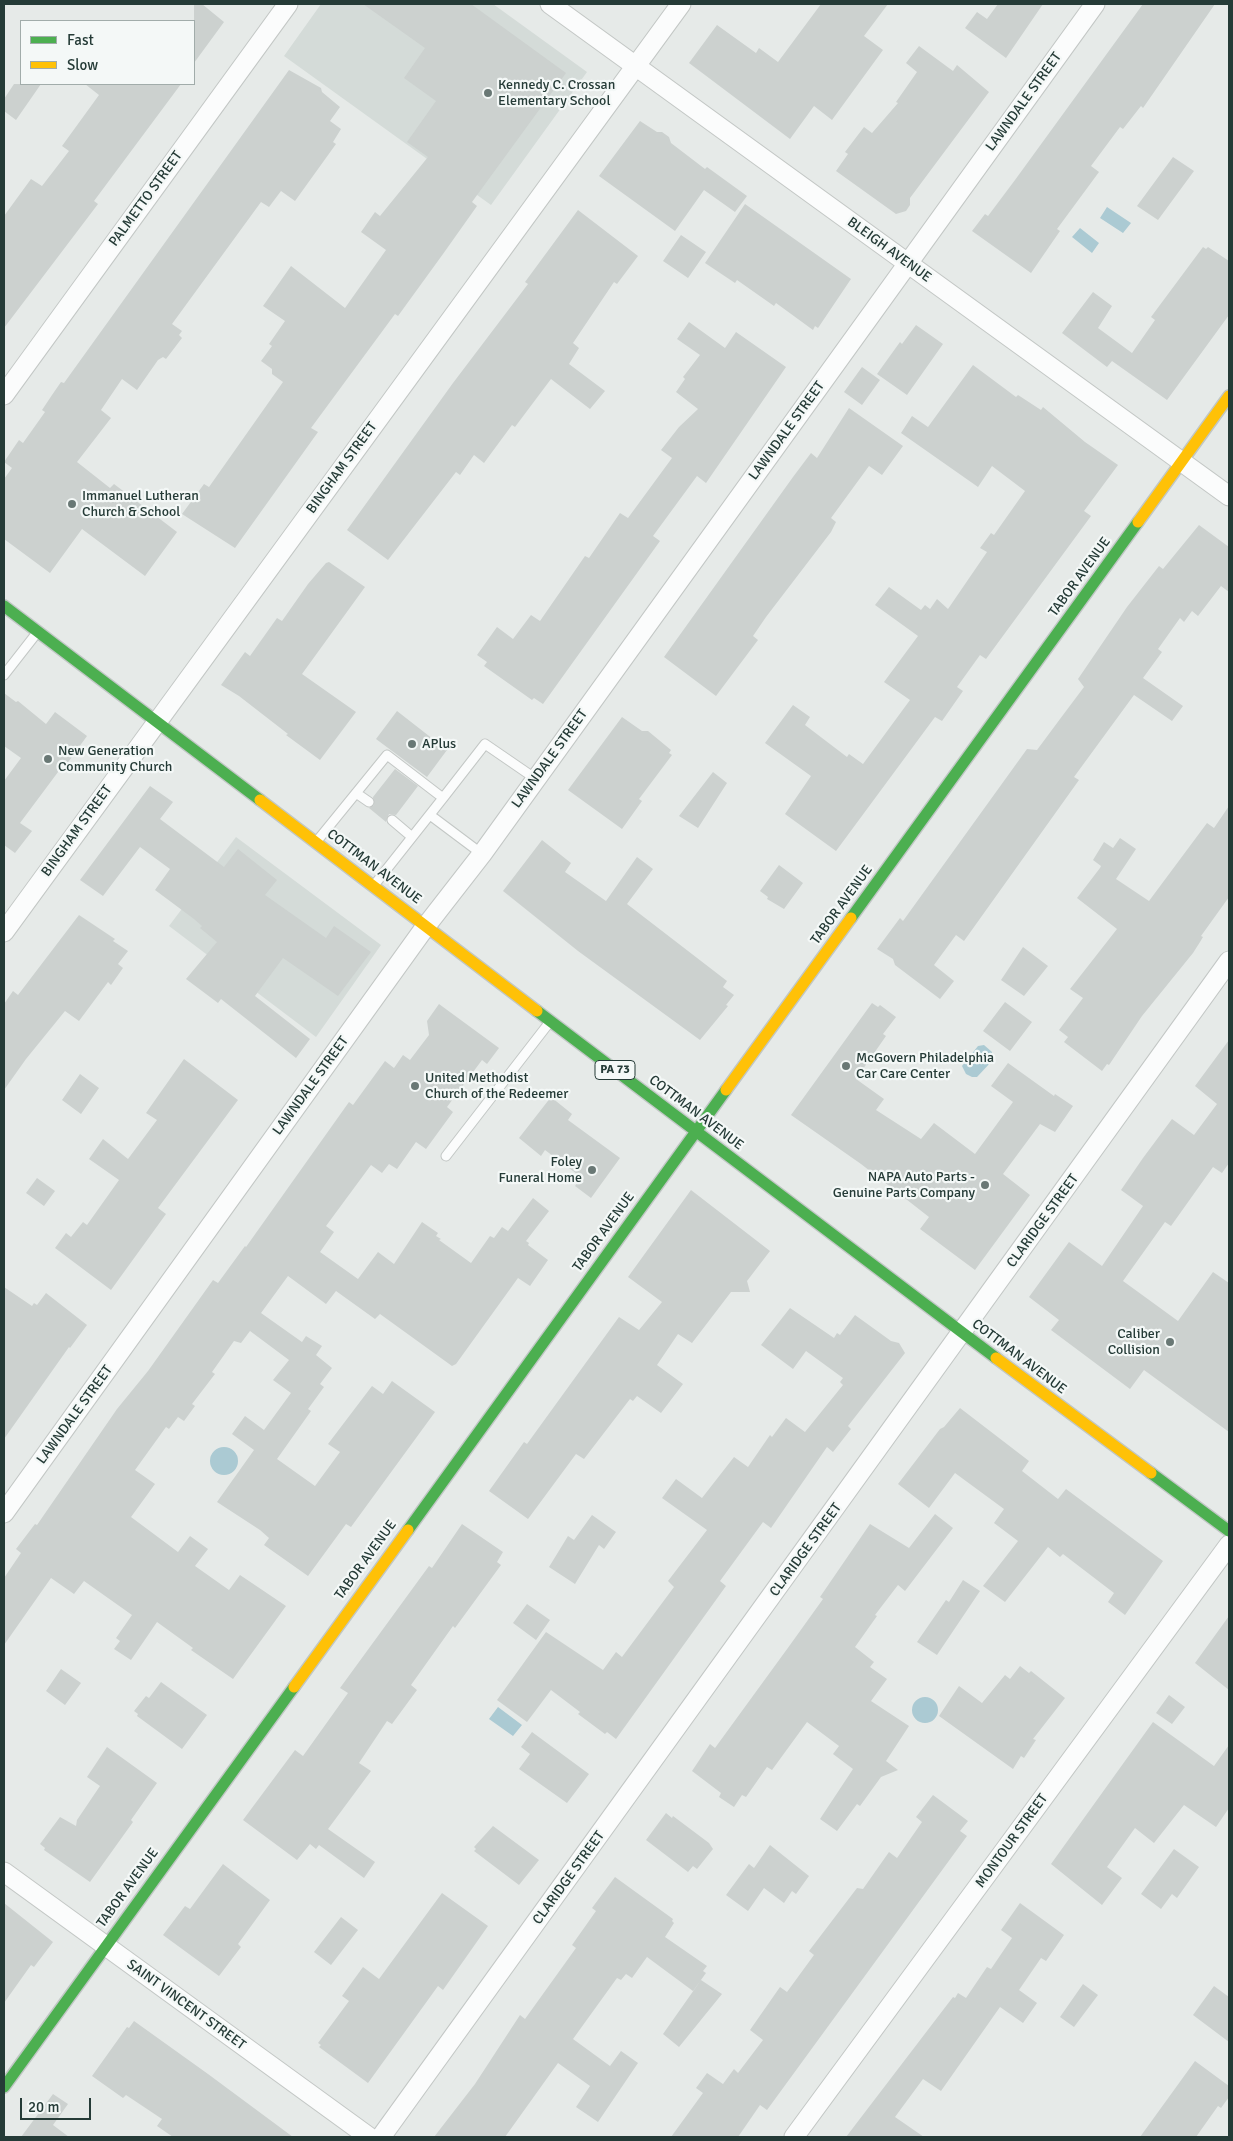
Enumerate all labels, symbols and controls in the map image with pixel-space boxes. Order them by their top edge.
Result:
legend [20,20,195,85]
text: Fast [67,31,94,49]
street label: LAWNDALE STREET [983,49,1065,155]
text: Slow [67,56,98,74]
place label: Kennedy C. Crossan Elementary School [498,77,615,110]
marker: Kennedy C. Crossan Elementary School [482,87,494,99]
street label: PALMETTO STREET [106,148,186,250]
street label: BLEIGH AVENUE [844,214,934,286]
street label: LAWNDALE STREET [746,378,828,484]
street label: BINGHAM STREET [303,419,381,517]
place label: Immanuel Lutheran Church & School [82,488,199,520]
marker: Immanuel Lutheran Church & School [66,498,78,510]
street label: TABOR AVENUE [1045,534,1115,620]
street label: LAWNDALE STREET [509,706,591,812]
place label: APlus [422,736,456,752]
marker: APlus [406,738,418,750]
place label: New Generation Community Church [58,743,172,776]
marker: New Generation Community Church [42,753,54,765]
street label: BINGHAM STREET [38,782,116,880]
street label: COTTMAN AVENUE [323,826,425,908]
street label: TABOR AVENUE [807,862,877,948]
street label: LAWNDALE STREET [270,1033,352,1139]
place label: McGovern Philadelphia Car Care Center [856,1050,994,1082]
road number: PA 73 [595,1060,635,1080]
marker: McGovern Philadelphia Car Care Center [840,1060,852,1072]
place label: United Methodist Church of the Redeemer [425,1070,568,1102]
street label: COTTMAN AVENUE [645,1072,747,1154]
marker: United Methodist Church of the Redeemer [409,1080,421,1092]
place label: Foley Funeral Home [499,1154,582,1186]
marker: Foley Funeral Home [586,1164,598,1176]
place label: NAPA Auto Parts - Genuine Parts Company [833,1169,975,1202]
street label: CLARIDGE STREET [1004,1171,1082,1271]
marker: NAPA Auto Parts - Genuine Parts Company [979,1179,991,1191]
street label: TABOR AVENUE [569,1189,639,1275]
street label: COTTMAN AVENUE [968,1316,1070,1398]
place label: Caliber Collision [1108,1326,1160,1358]
marker: Caliber Collision [1164,1336,1176,1348]
street label: LAWNDALE STREET [34,1362,116,1468]
street label: CLARIDGE STREET [767,1500,845,1600]
street label: TABOR AVENUE [331,1517,401,1603]
street label: MONTOUR STREET [972,1791,1052,1891]
street label: CLARIDGE STREET [530,1828,608,1928]
street label: TABOR AVENUE [93,1845,163,1931]
street label: SAINT VINCENT STREET [123,1956,249,2054]
scale bar [22,2088,94,2120]
text: 20 m [28,2098,59,2116]

